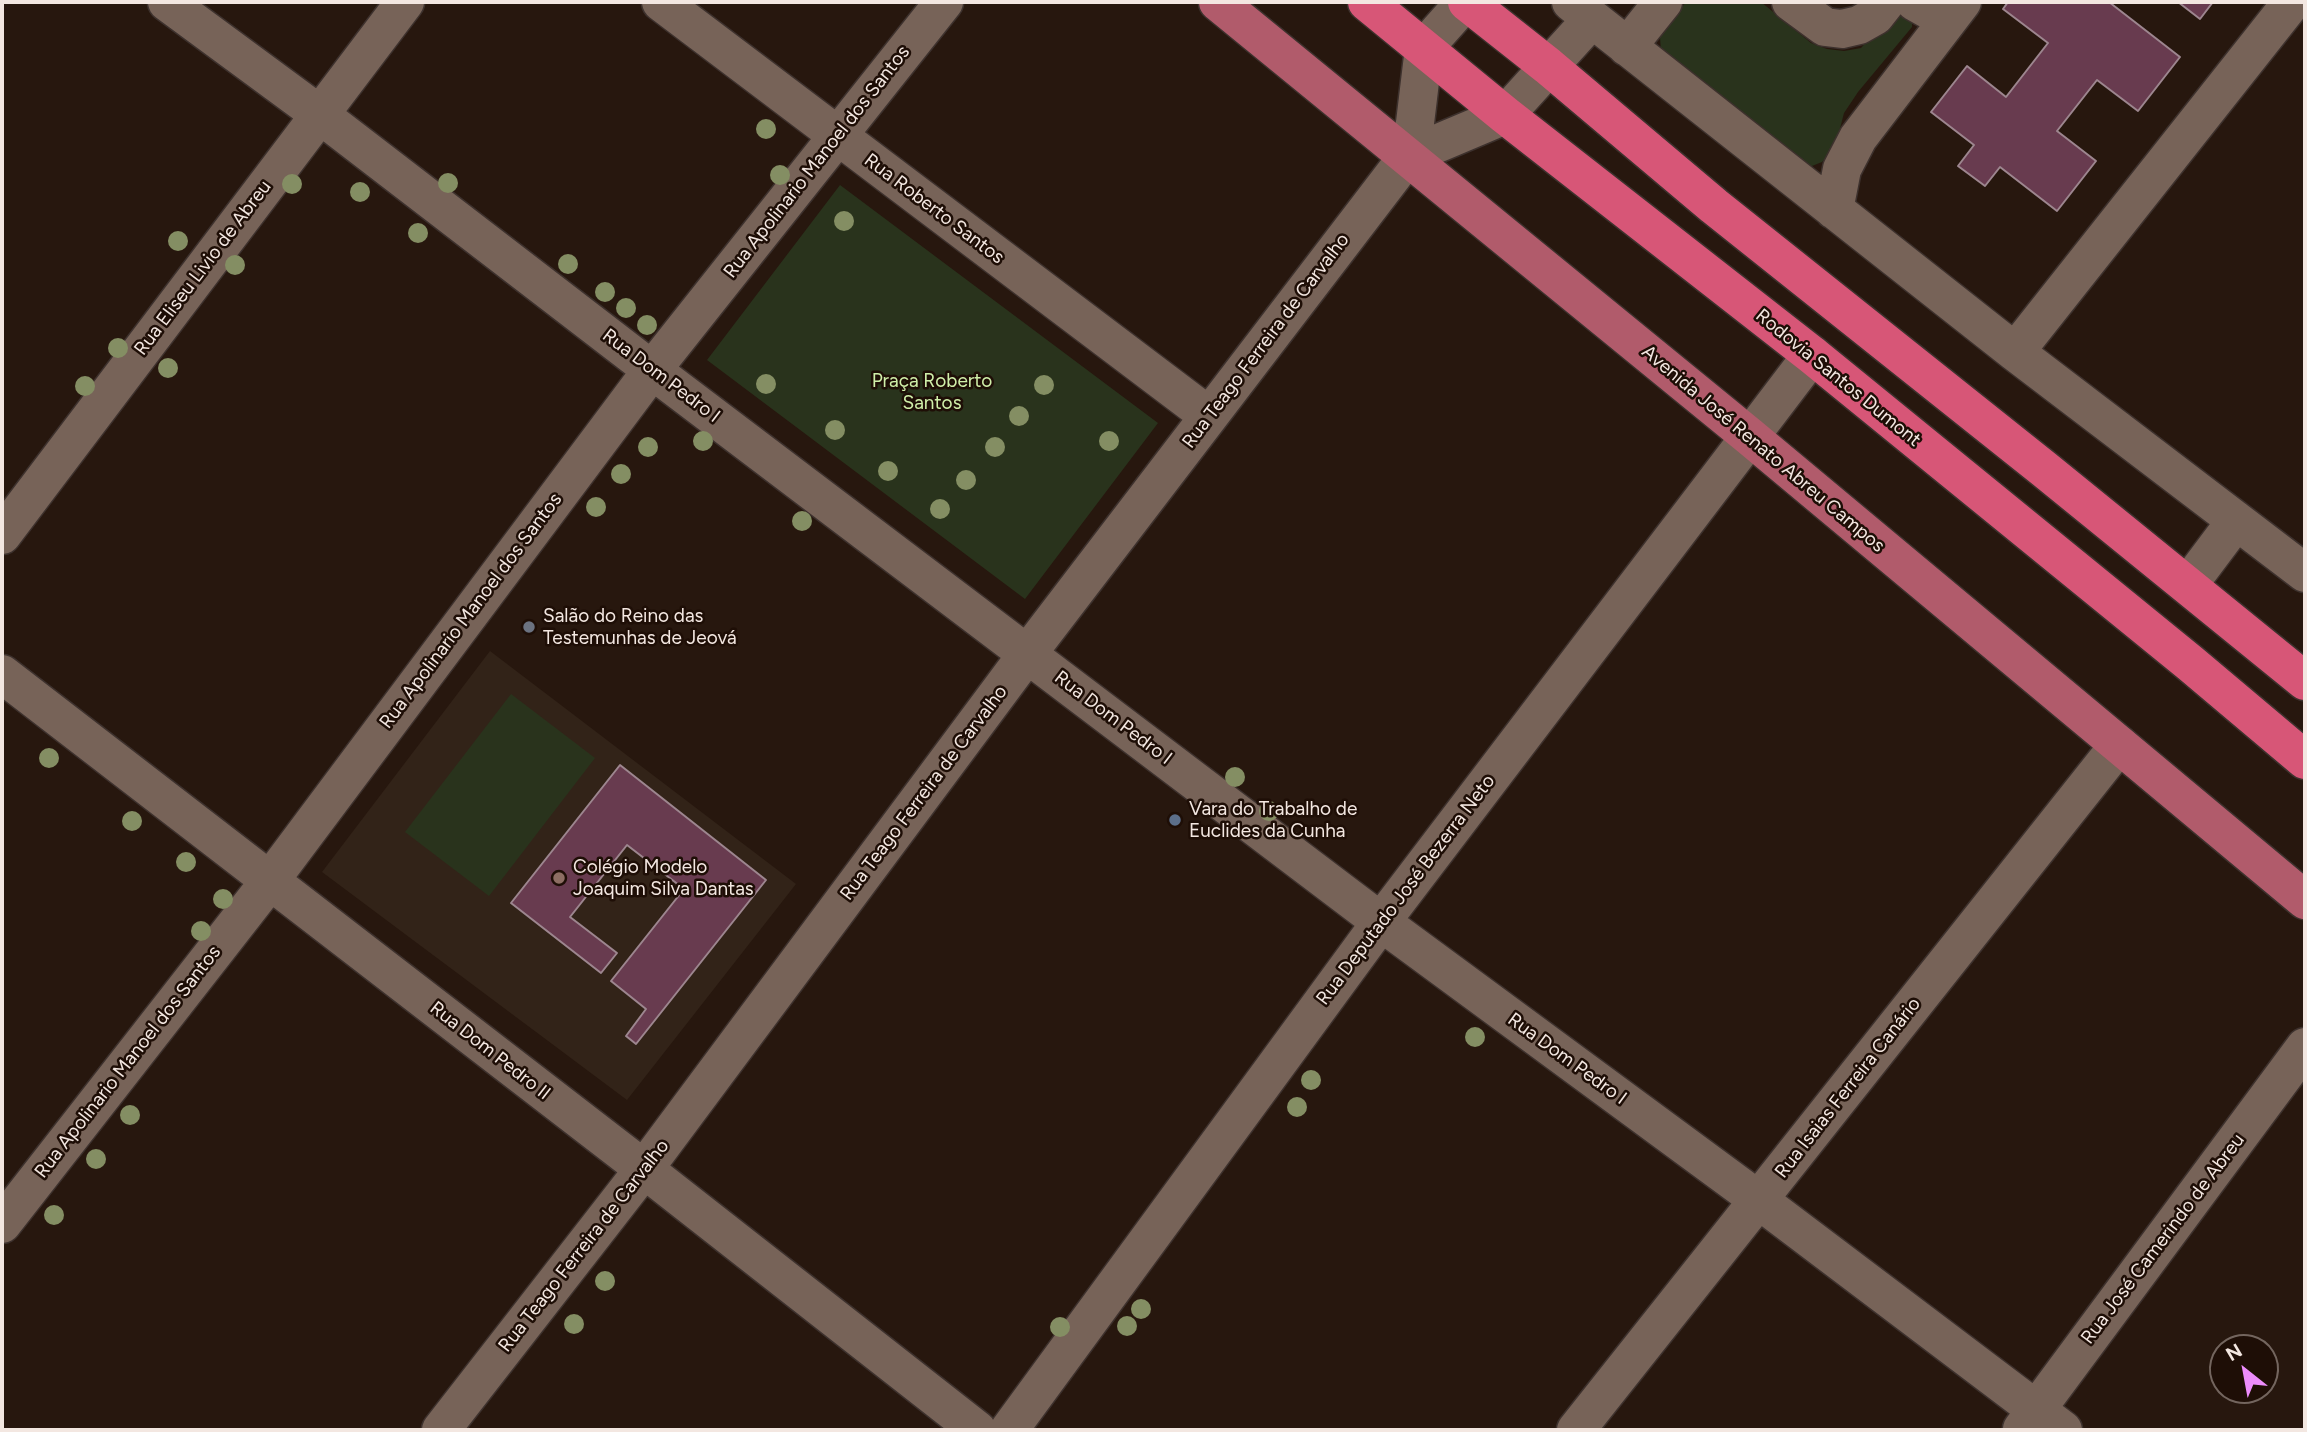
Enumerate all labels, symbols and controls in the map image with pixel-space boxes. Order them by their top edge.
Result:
street label: Rua Apolinario Manoel dos Santos [719,41,915,283]
street label: Rua Roberto Santos [859,149,1009,269]
street label: Rua Eliseu Livio de Abreu [130,176,276,360]
street label: Rua Teago Ferreira de Carvalho [1178,229,1354,453]
street label: Rodovia Santos Dumont [1751,304,1925,452]
street label: Rua Dom Pedro I [598,324,724,428]
street label: Avenida José Renato Abreu Campos [1637,341,1889,557]
park label: Praça Roberto Santos [872,370,992,414]
street label: Rua Apolinario Manoel dos Santos [375,489,567,733]
place label: Salão do Reino das Testemunhas de Jeová [543,605,737,649]
marker: Salão do Reino das Testemunhas de Jeová [521,619,537,635]
street label: Rua Dom Pedro I [1050,666,1176,770]
street label: Rua Teago Ferreira de Carvalho [836,681,1012,905]
street label: Rua Deputado José Bezerra Neto [1312,770,1500,1010]
place label: Vara do Trabalho de Euclides da Cunha [1189,798,1357,842]
marker: Vara do Trabalho de Euclides da Cunha [1167,812,1183,828]
place label: Colégio Modelo Joaquim Silva Dantas [573,856,754,900]
marker: Colégio Modelo Joaquim Silva Dantas [551,870,567,886]
street label: Rua Apolinario Manoel dos Santos [30,941,226,1183]
street label: Rua Isaias Ferreira Canário [1770,993,1926,1183]
street label: Rua Dom Pedro II [425,997,555,1105]
street label: Rua Dom Pedro I [1503,1008,1631,1110]
street label: Rua José Camerindo de Abreu [2076,1129,2250,1349]
street label: Rua Teago Ferreira de Carvalho [494,1135,674,1357]
north arrow [2209,1334,2279,1404]
text: N [2222,1339,2246,1366]

